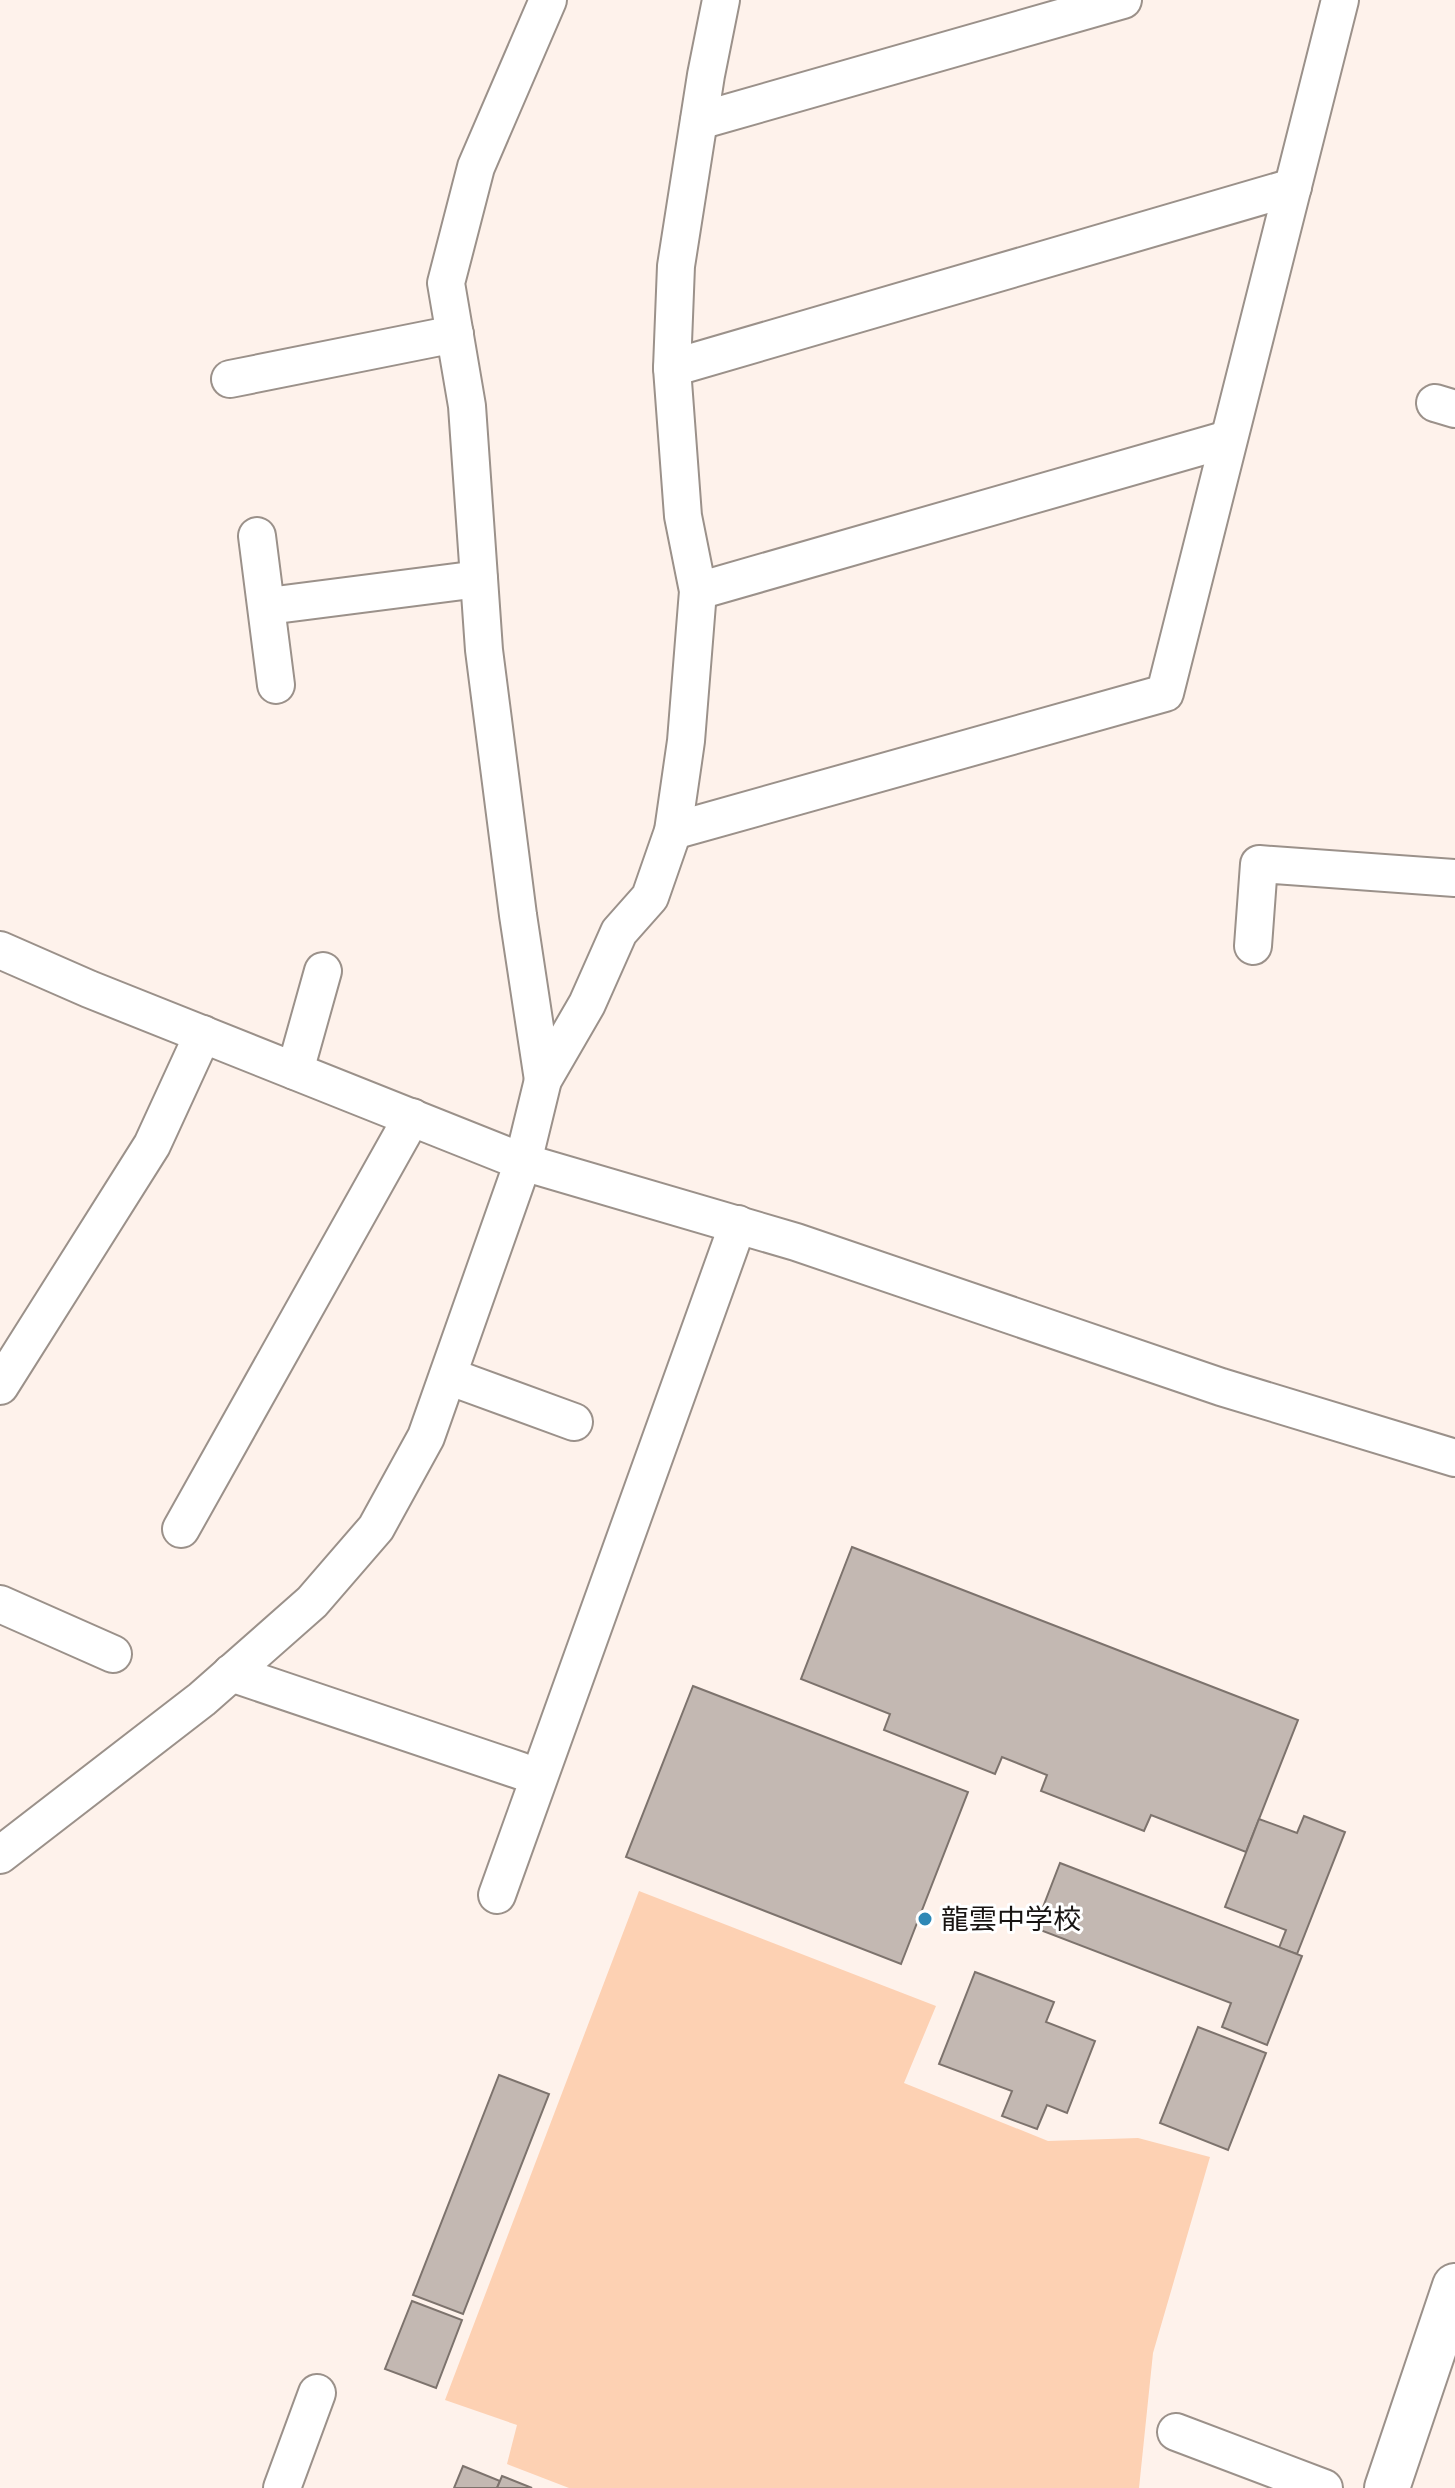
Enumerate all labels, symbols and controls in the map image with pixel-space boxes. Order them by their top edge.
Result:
place label: 龍雲中学校 [941,1904,1081,1935]
marker: 龍雲中学校 [916,1910,934,1928]

